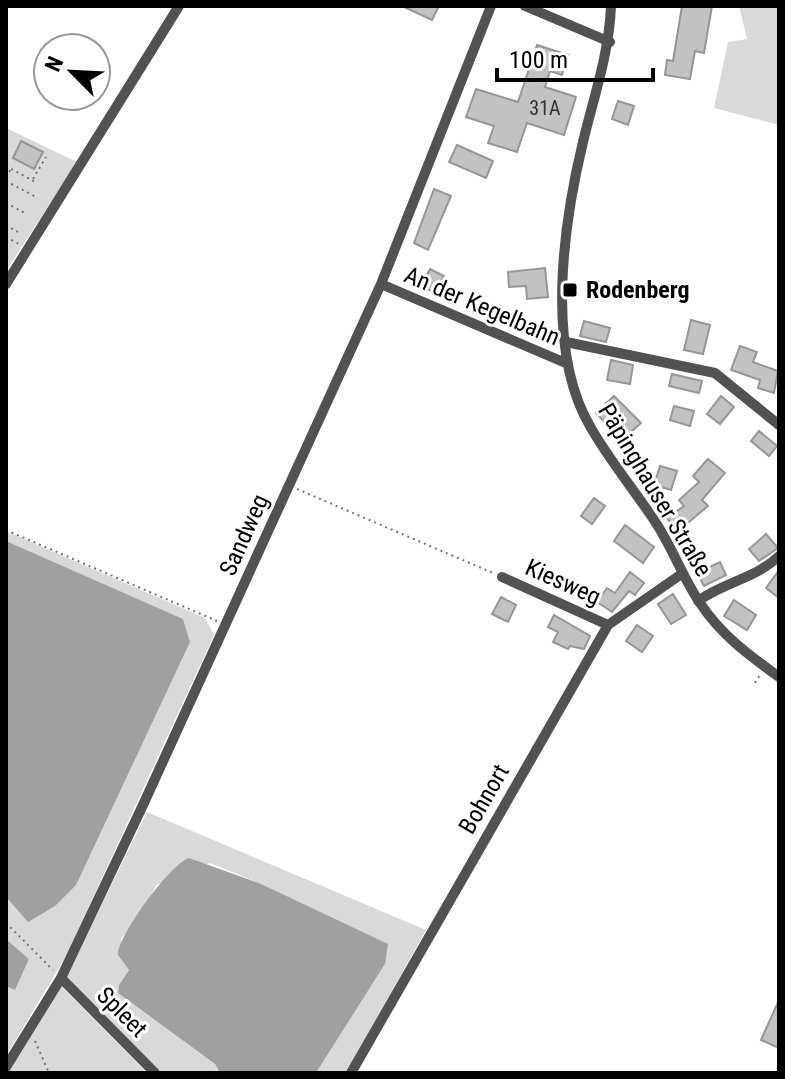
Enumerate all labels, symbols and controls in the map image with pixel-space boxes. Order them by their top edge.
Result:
north arrow [32,32,112,112]
scale bar [497,32,653,82]
text: 100 m [509,46,568,74]
text: N [40,53,68,75]
house number: 31A [529,96,561,120]
street label: An der Kegelbahn [400,261,564,351]
place label: Rodenberg [586,276,690,304]
marker: Rodenberg [561,281,579,299]
street label: Päpinghauser Straße [592,398,718,582]
street label: Sandweg [214,490,274,580]
street label: Kiesweg [521,553,605,611]
street label: Bohnort [453,759,515,839]
street label: Spleet [91,981,153,1043]

